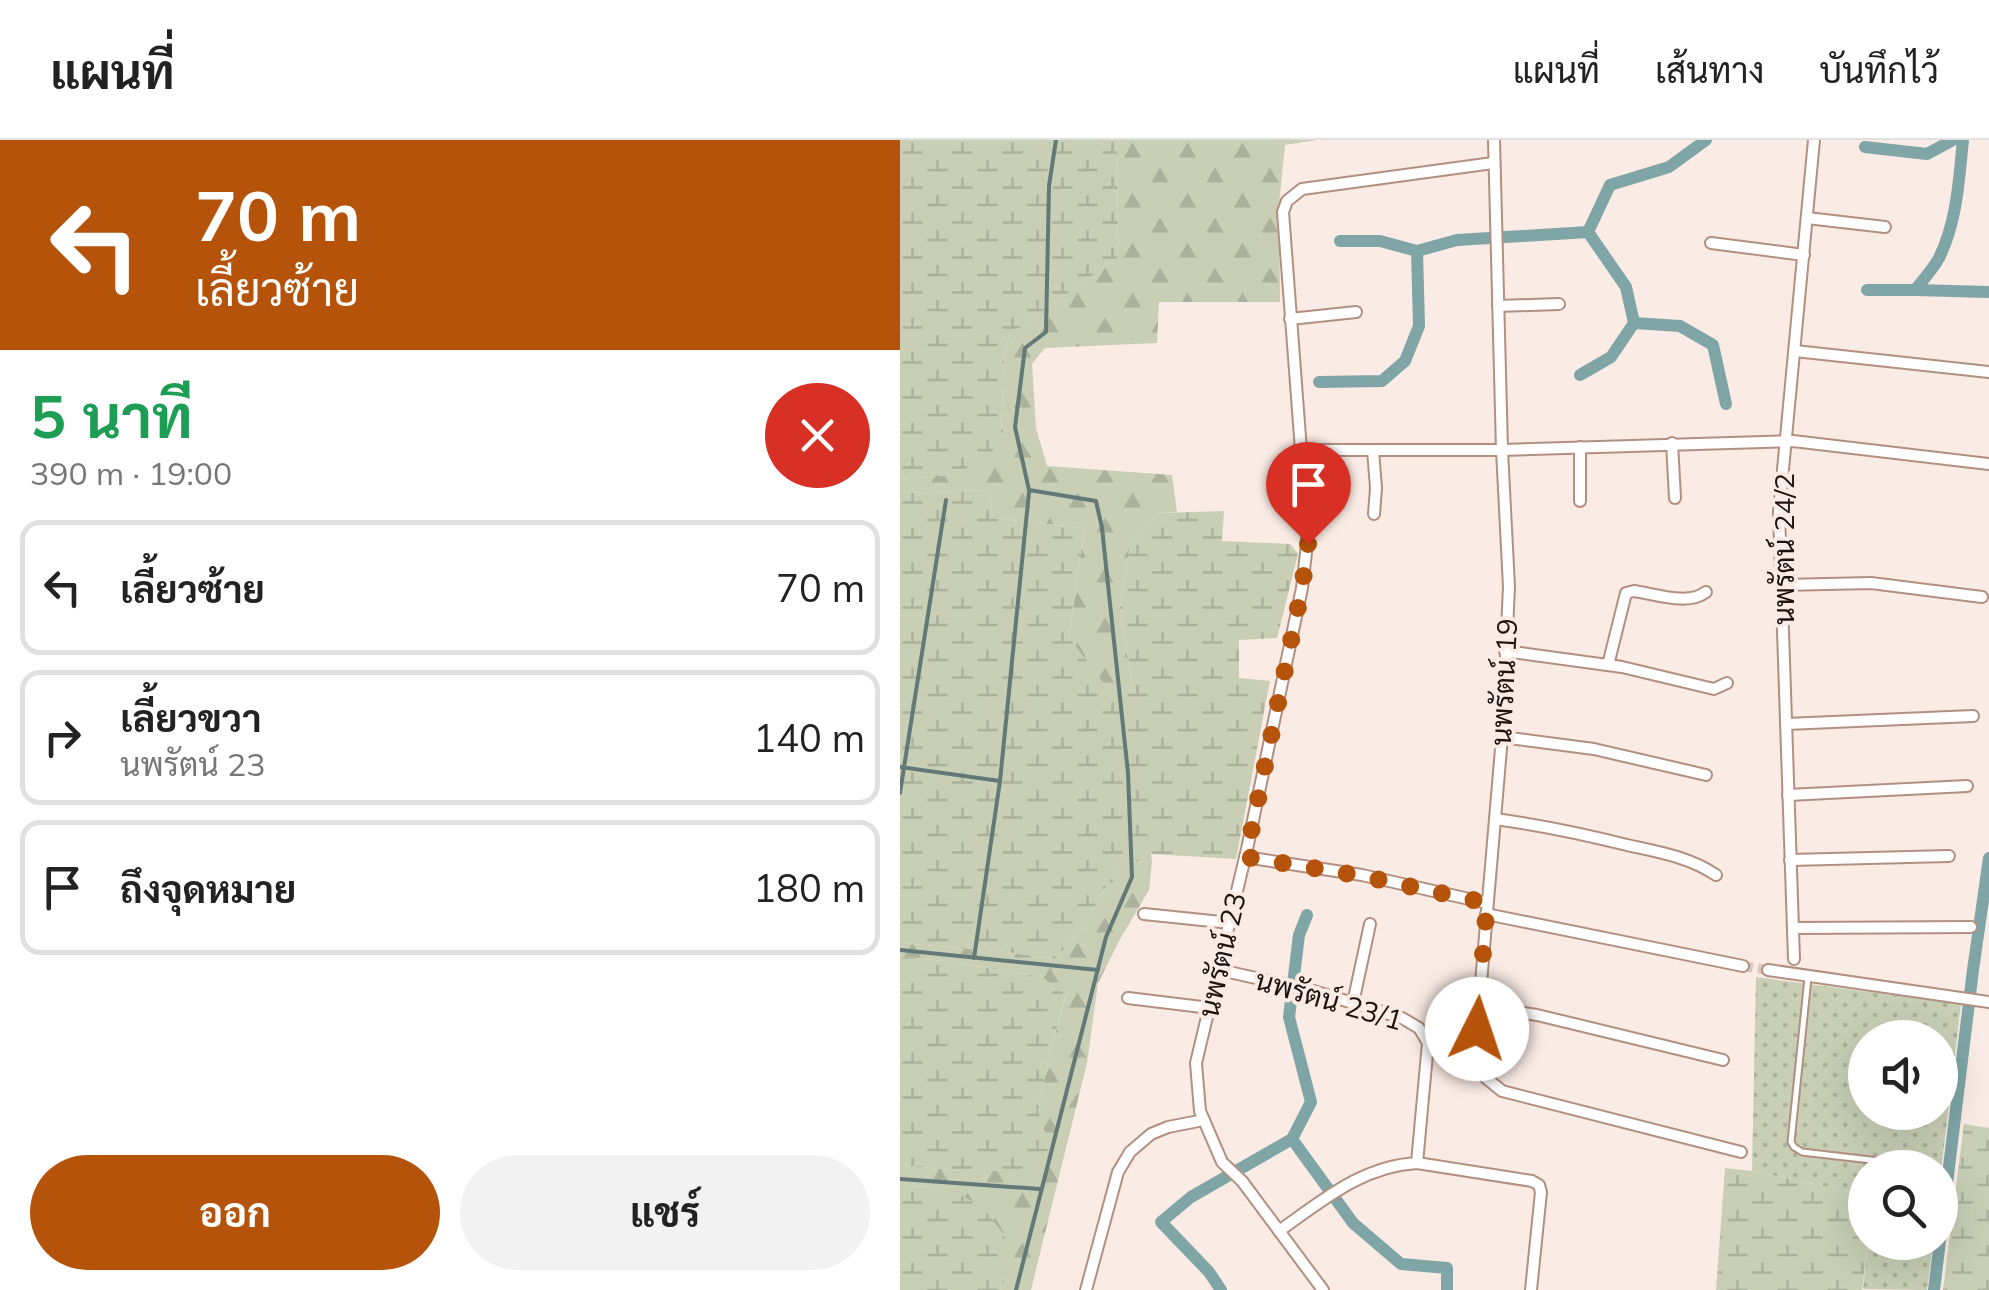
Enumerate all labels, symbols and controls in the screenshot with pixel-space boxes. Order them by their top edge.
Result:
text: แผนที่ [50,41,174,101]
text: แผนที่ [1513,48,1600,92]
text: เส้นทาง [1655,48,1764,92]
text: บันทึกไว้ [1819,48,1939,92]
text: 70 m [195,171,361,259]
icon: left [30,180,160,310]
text: เลี้ยวซ้าย [195,261,359,317]
text: 5 นาที [30,378,193,453]
button: close [765,383,870,488]
pin [1266,442,1351,545]
text: 390 m · 19:00 [30,453,232,493]
icon: arrive [1281,457,1336,512]
street label: นพรัตน์ 24/2 [1765,473,1801,625]
icon: left [35,560,90,615]
text: 70 m [776,564,865,612]
text: เลี้ยวซ้าย [120,565,265,613]
street label: นพรัตน์ 19 [1482,617,1524,746]
text: เลี้ยวขวา [120,694,262,742]
icon: right [35,710,90,765]
text: 140 m [753,714,865,762]
text: นพรัตน์ 23 [120,744,265,784]
icon: arrive [35,860,90,915]
text: 180 m [753,864,865,912]
text: ถึงจุดหมาย [120,865,296,913]
street label: นพรัตน์ 23 [1189,889,1253,1021]
street label: นพรัตน์ 23/1 [1251,961,1407,1037]
position arrow [1425,977,1529,1081]
map controls [1848,1020,1958,1260]
button: sound [1848,1020,1958,1130]
button: search [1848,1150,1958,1260]
button: ออก [30,1155,440,1270]
button: แชร์ [460,1155,870,1270]

